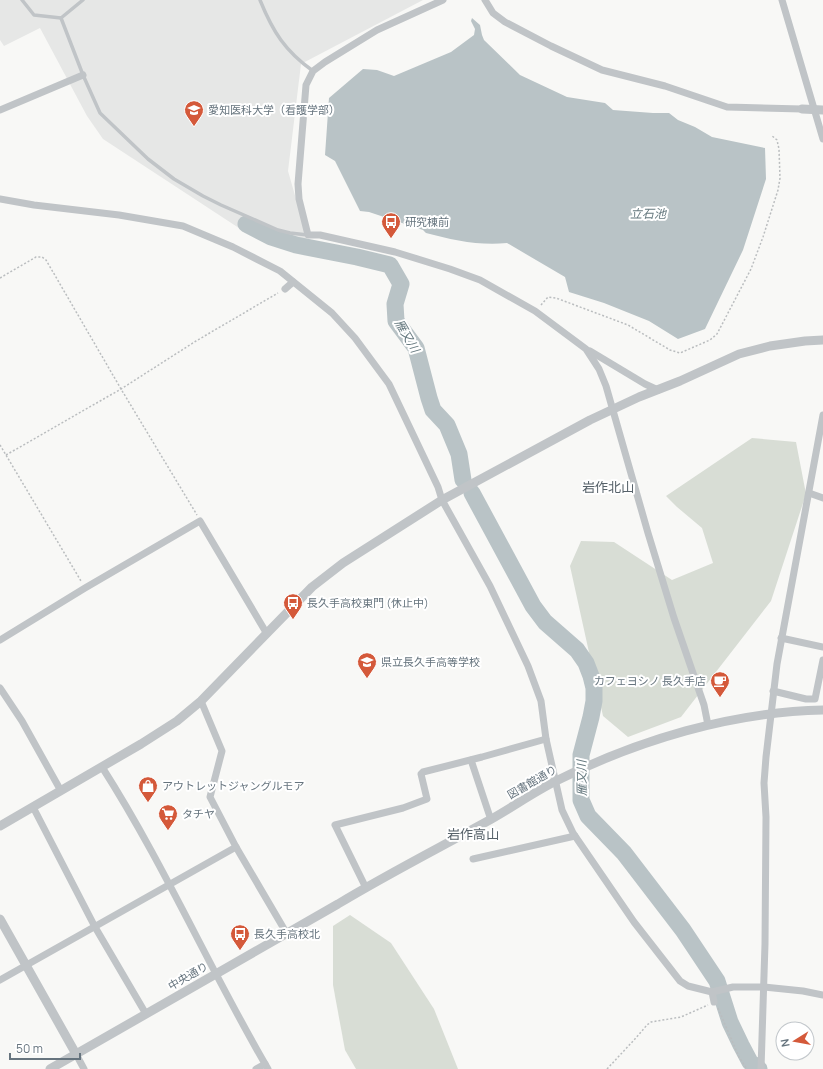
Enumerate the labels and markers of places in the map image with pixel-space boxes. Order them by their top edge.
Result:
school or university icon: 愛知医科大学（看護学部） [183,99,205,127]
place label: 愛知医科大学（看護学部） [208,102,340,117]
bus stop icon: 研究棟前 [380,211,402,239]
place label: 研究棟前 [405,214,449,229]
bus stop icon: 長久手高校東門 (休止中) [282,592,304,620]
place label: 長久手高校東門 (休止中) [307,595,429,610]
school or university icon: 県立長久手高等学校 [356,651,378,679]
place label: 県立長久手高等学校 [381,654,480,669]
cafe icon: カフェヨシノ 長久手店 [709,670,731,698]
place label: カフェヨシノ 長久手店 [594,673,706,688]
shop icon: アウトレットジャングルモア [137,775,159,803]
place label: アウトレットジャングルモア [162,778,304,793]
supermarket icon: タチヤ [157,803,179,831]
place label: タチヤ [182,806,215,821]
bus stop icon: 長久手高校北 [229,923,251,951]
place label: 長久手高校北 [254,926,320,941]

